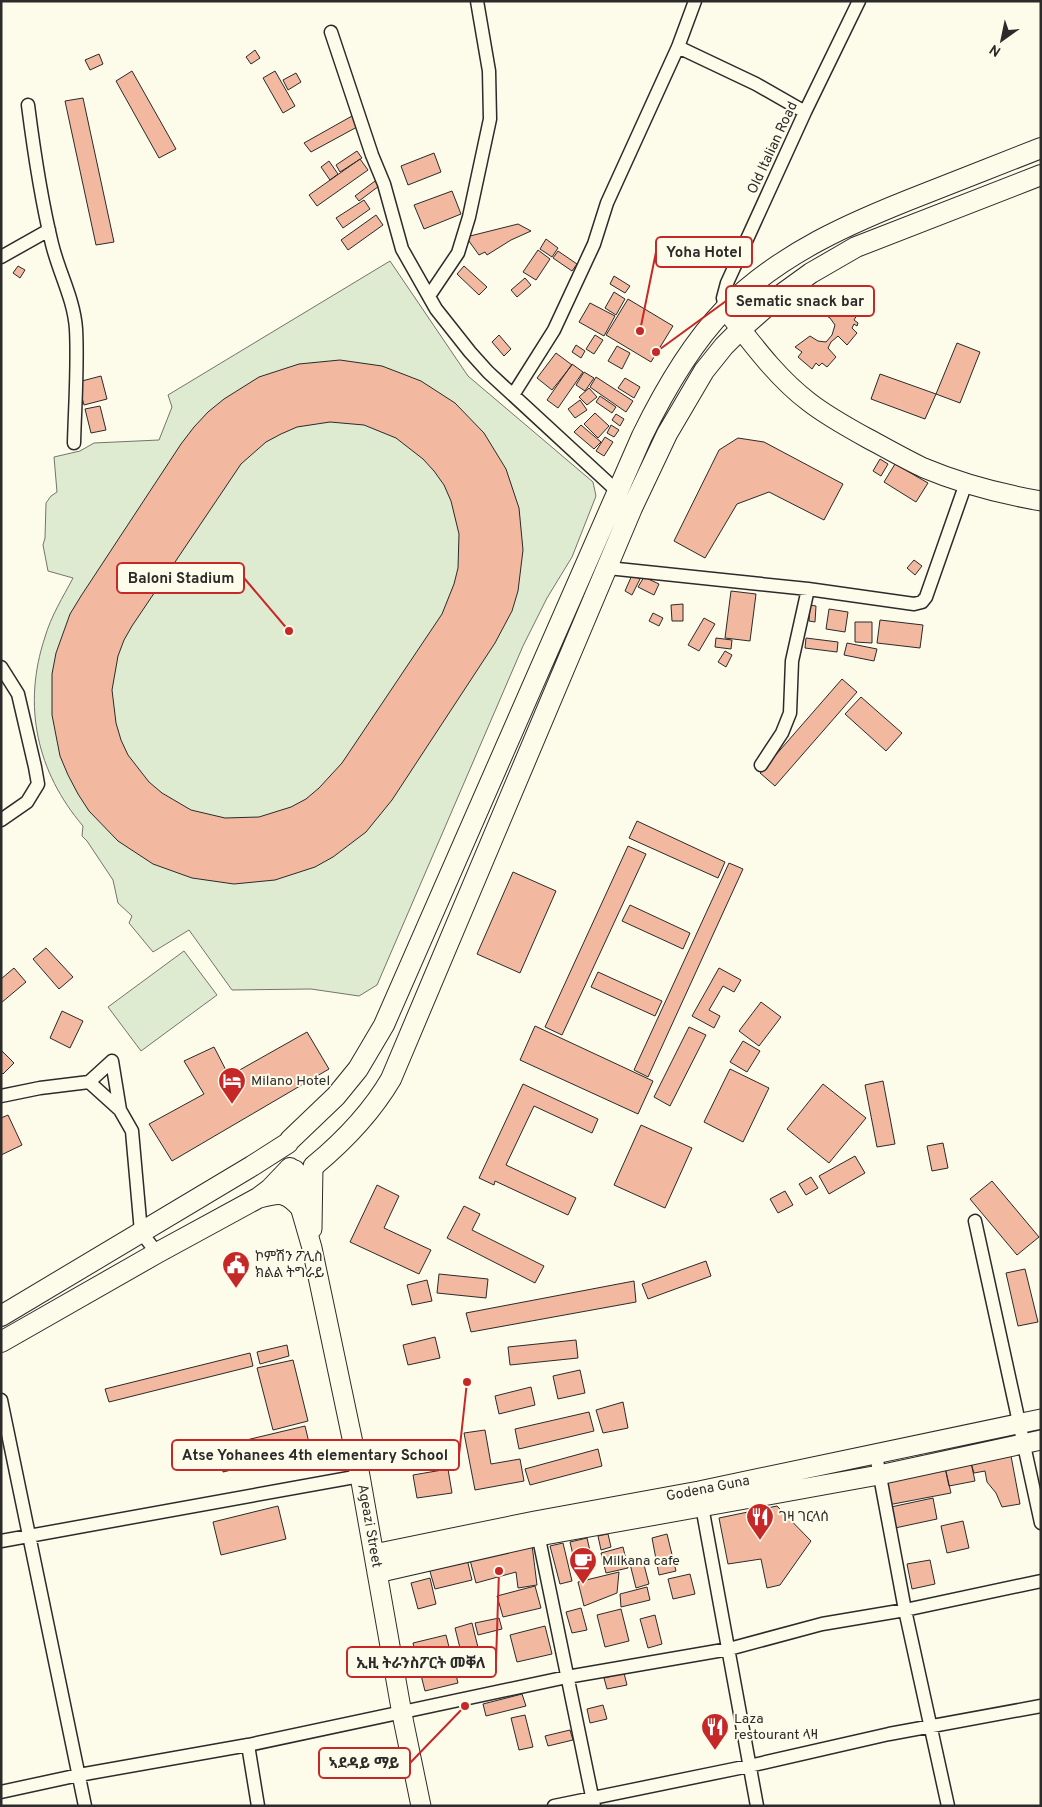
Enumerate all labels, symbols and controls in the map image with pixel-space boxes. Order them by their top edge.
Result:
north arrow [977,15,1027,65]
text: N [987,40,1005,60]
street label: Old Italian Road [744,99,802,197]
callout: Yoha Hotel [656,237,752,267]
text: Yoha Hotel [666,244,742,263]
callout: Sematic snack bar [726,286,874,316]
text: Sematic snack bar [736,293,865,312]
callout: Baloni Stadium [117,563,244,593]
text: Baloni Stadium [128,570,234,589]
hotel icon: Milano Hotel [217,1066,247,1105]
place label: Milano Hotel [251,1073,330,1090]
place label: ኮምሽን ፖሊስ ክልል ትግራይ [255,1249,324,1282]
public building icon: ኮምሽን ፖሊስ ክልል ትግራይ [221,1250,251,1289]
callout: Atse Yohanees 4th elementary School [172,1440,459,1470]
text: Atse Yohanees 4th elementary School [182,1447,448,1466]
street label: Godena Guna [665,1473,751,1505]
street label: Ageazi Street [353,1483,385,1569]
restaurant icon: ገዛ ገርላሰ [745,1502,775,1541]
place label: ገዛ ገርላሰ [779,1509,829,1526]
cafe icon: Milkana cafe [568,1546,598,1585]
place label: Milkana cafe [602,1553,680,1570]
callout: ኢዚ ትራንስፖርት መቐለ [347,1647,496,1677]
text: ኢዚ ትራንስፖርት መቐለ [356,1655,486,1674]
place label: Laza restourant ላዛ [734,1711,818,1744]
restaurant icon: Laza restourant ላዛ [700,1712,730,1751]
callout: ኣደዳይ ማይ [319,1748,410,1778]
text: ኣደዳይ ማይ [329,1755,399,1774]

